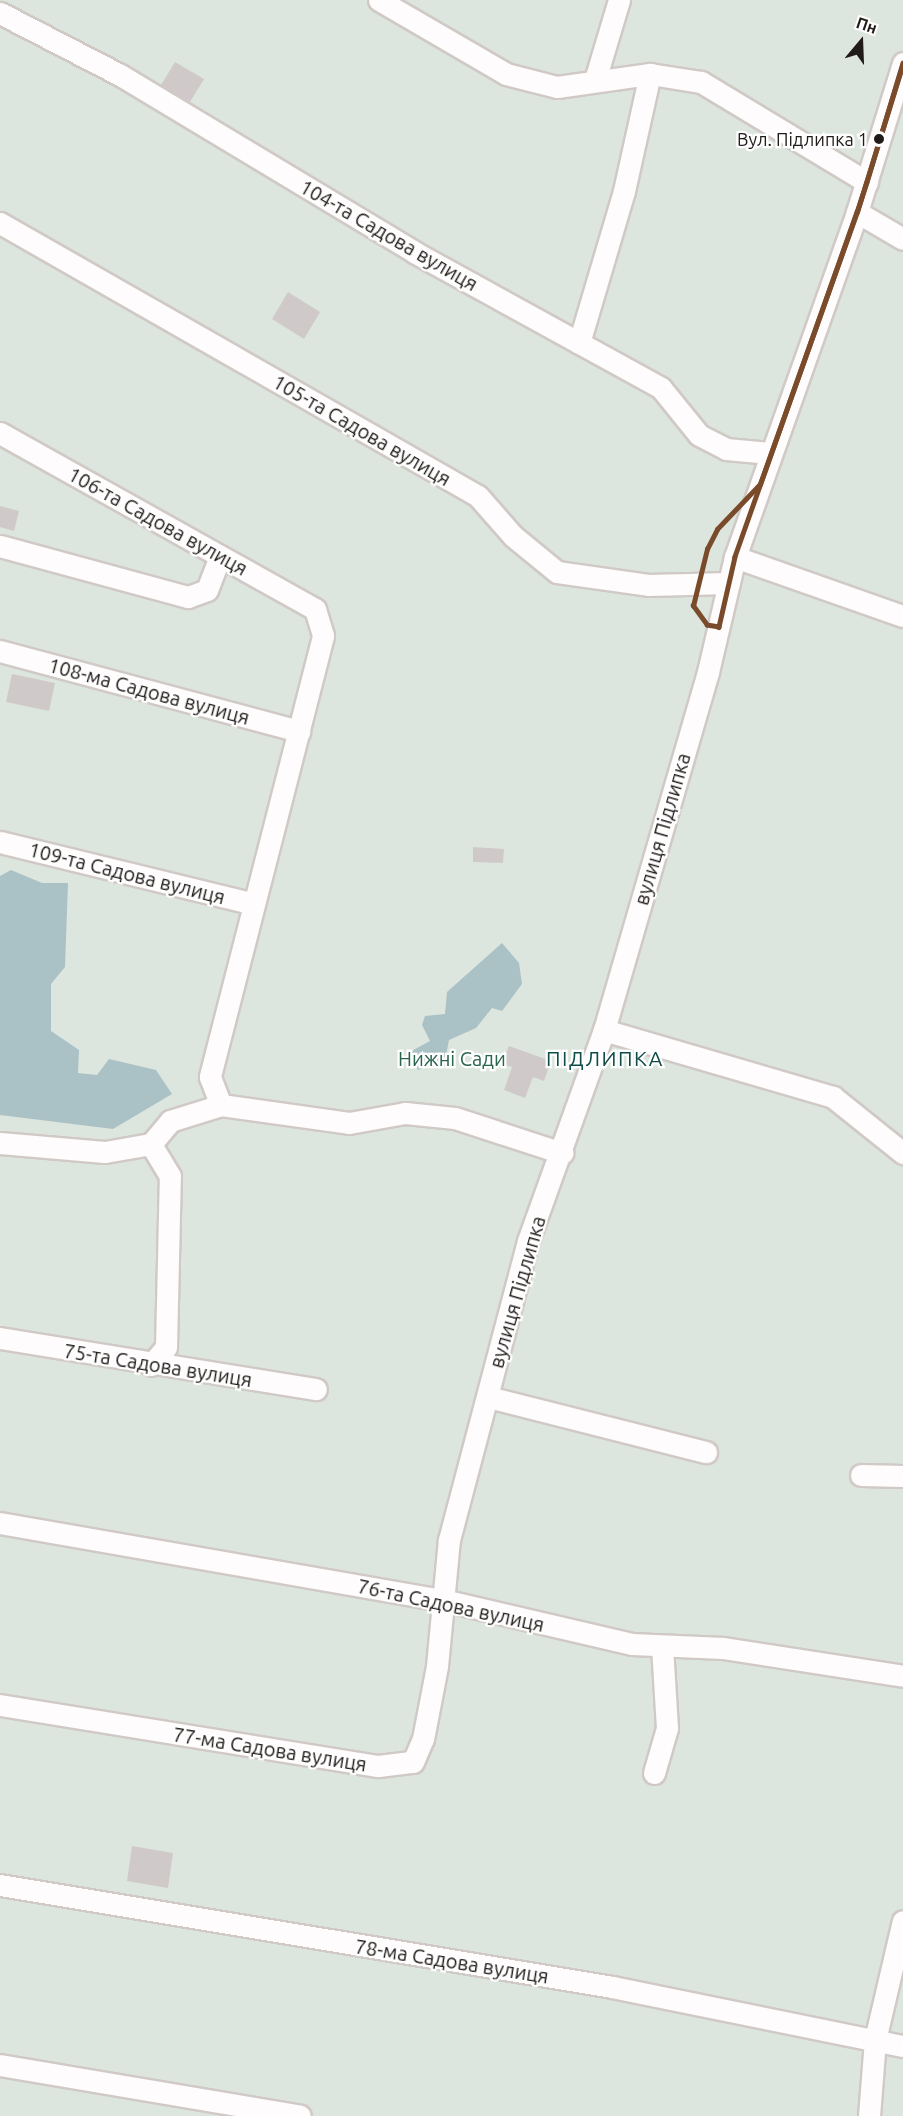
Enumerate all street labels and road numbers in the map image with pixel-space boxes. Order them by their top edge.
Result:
street label: 104-та Садова вулиця [296,174,482,296]
street label: 105-та Садова вулиця [269,369,455,491]
street label: 106-та Садова вулиця [64,462,252,580]
street label: 108-ма Садова вулиця [46,653,252,729]
street label: вулиця Підлипка [629,750,695,908]
street label: 109-та Садова вулиця [26,837,228,909]
street label: вулиця Підлипка [484,1213,550,1371]
street label: 75-та Садова вулиця [62,1338,254,1392]
street label: 76-та Садова вулиця [355,1573,547,1637]
street label: 77-ма Садова вулиця [171,1722,369,1776]
street label: 78-ма Садова вулиця [353,1934,551,1988]

